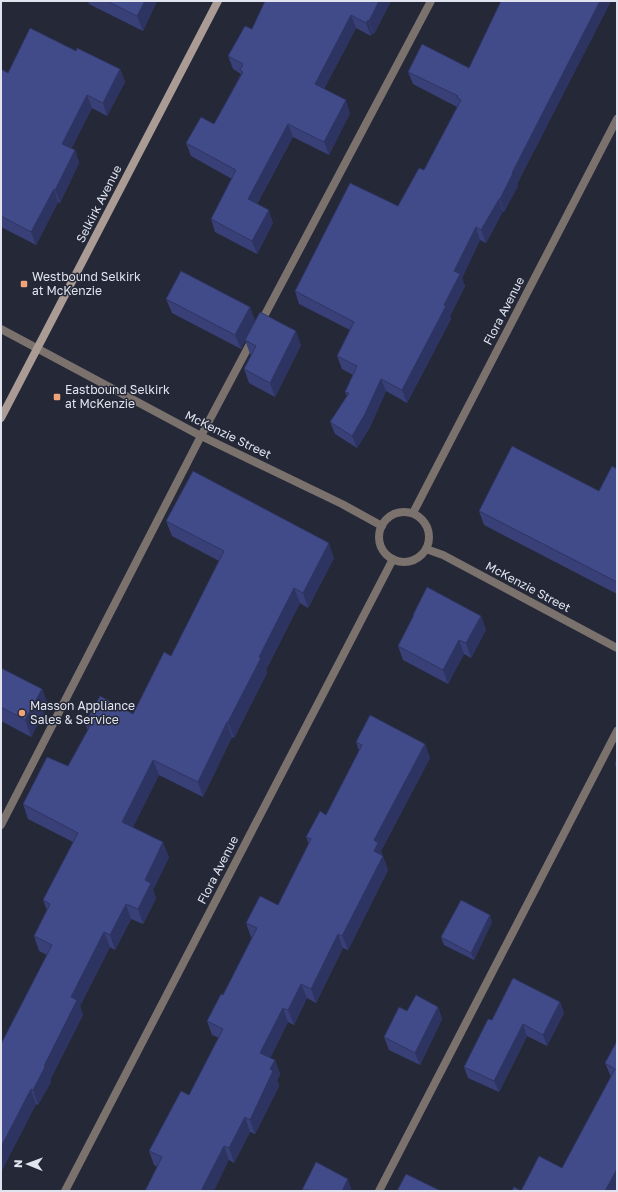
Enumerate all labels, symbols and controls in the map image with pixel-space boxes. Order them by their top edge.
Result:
street label: Selkirk Avenue [73,162,125,245]
place label: Westbound Selkirk at McKenzie [32,269,141,298]
street label: Flora Avenue [480,274,527,347]
marker: Westbound Selkirk at McKenzie [19,279,29,289]
place label: Eastbound Selkirk at McKenzie [65,382,170,411]
marker: Eastbound Selkirk at McKenzie [52,392,62,402]
street label: McKenzie Street [183,407,274,462]
street label: McKenzie Street [483,558,573,615]
place label: Masson Appliance Sales & Service [30,698,135,727]
marker: Masson Appliance Sales & Service [17,708,27,718]
street label: Flora Avenue [194,833,241,906]
north arrow [8,1144,48,1184]
text: N [11,1160,24,1168]

